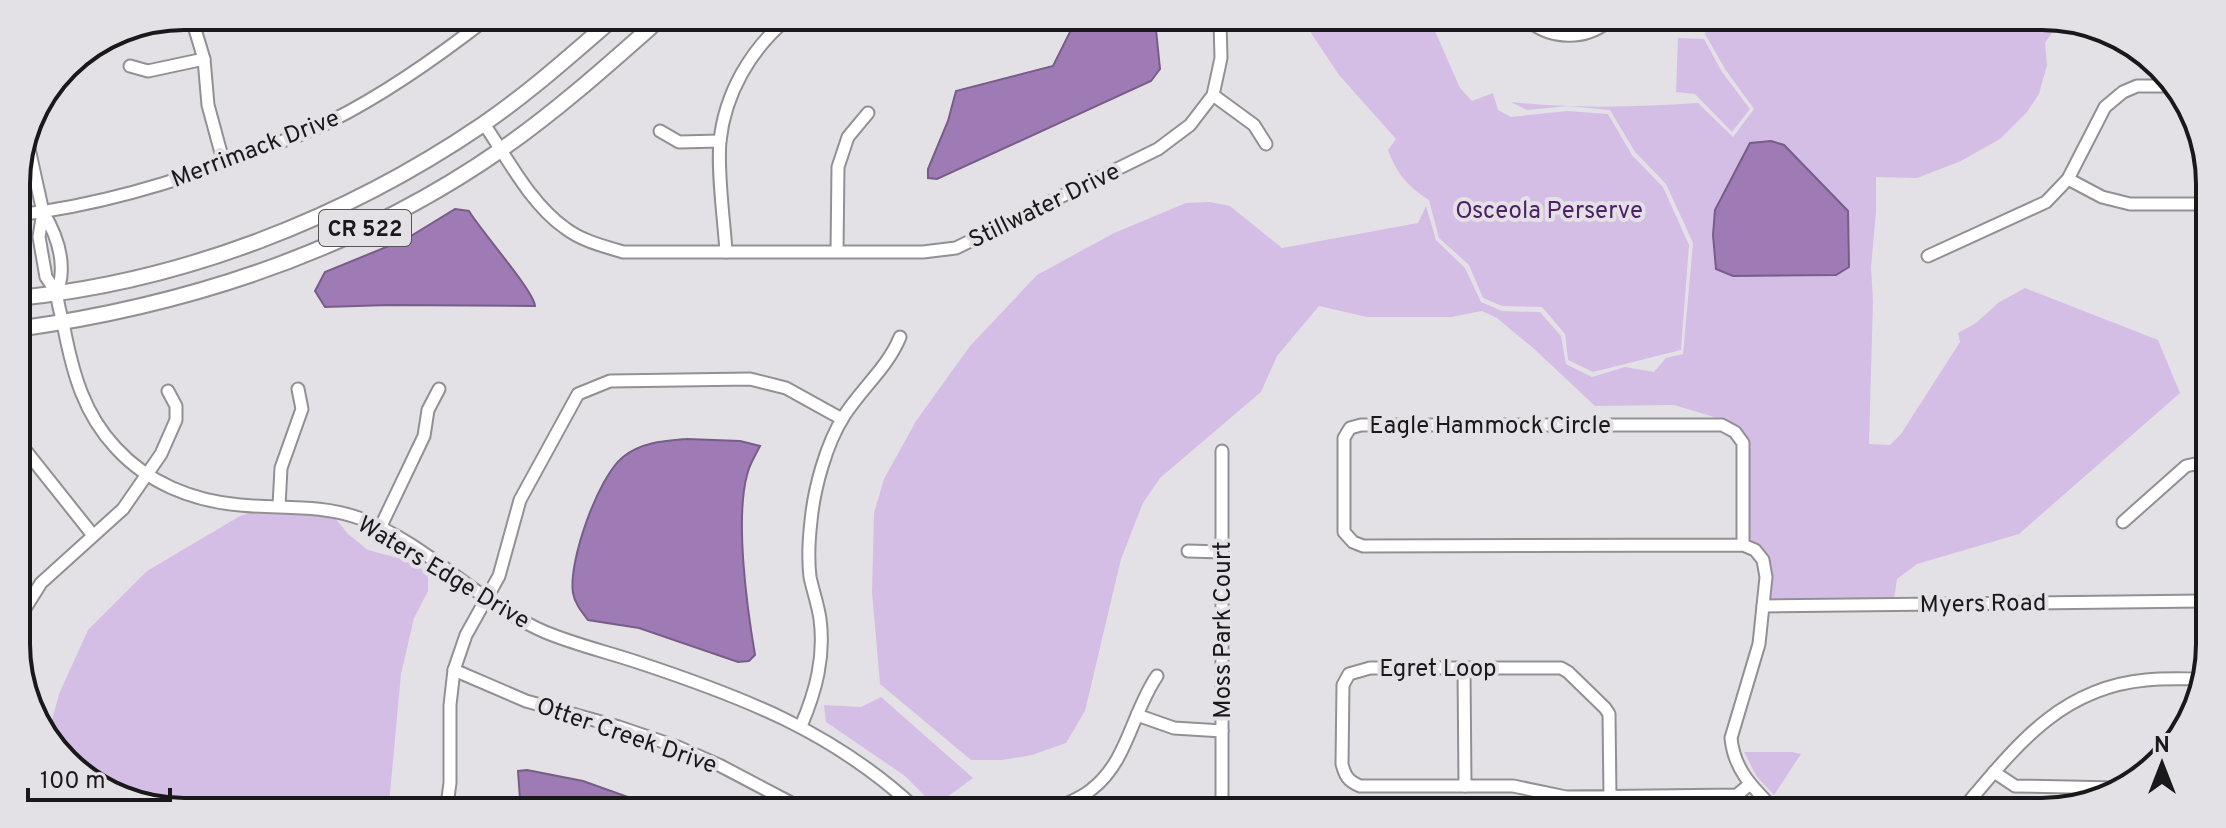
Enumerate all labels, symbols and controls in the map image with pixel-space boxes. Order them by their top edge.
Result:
street label: Merrimack Drive [167,104,344,196]
street label: Stillwater Drive [964,157,1125,256]
park label: Osceola Perserve [1455,197,1643,227]
road number: CR 522 [319,210,411,246]
street label: Eagle Hammock Circle [1369,412,1611,442]
street label: Waters Edge Drive [351,510,535,637]
street label: Moss Park Court [1209,541,1239,719]
street label: Myers Road [1919,589,2047,621]
street label: Egret Loop [1379,655,1497,685]
street label: Otter Creek Drive [532,692,721,782]
north arrow [2122,724,2202,804]
text: N [2154,733,2170,760]
scale bar [28,752,170,802]
text: 100 m [40,767,106,797]

